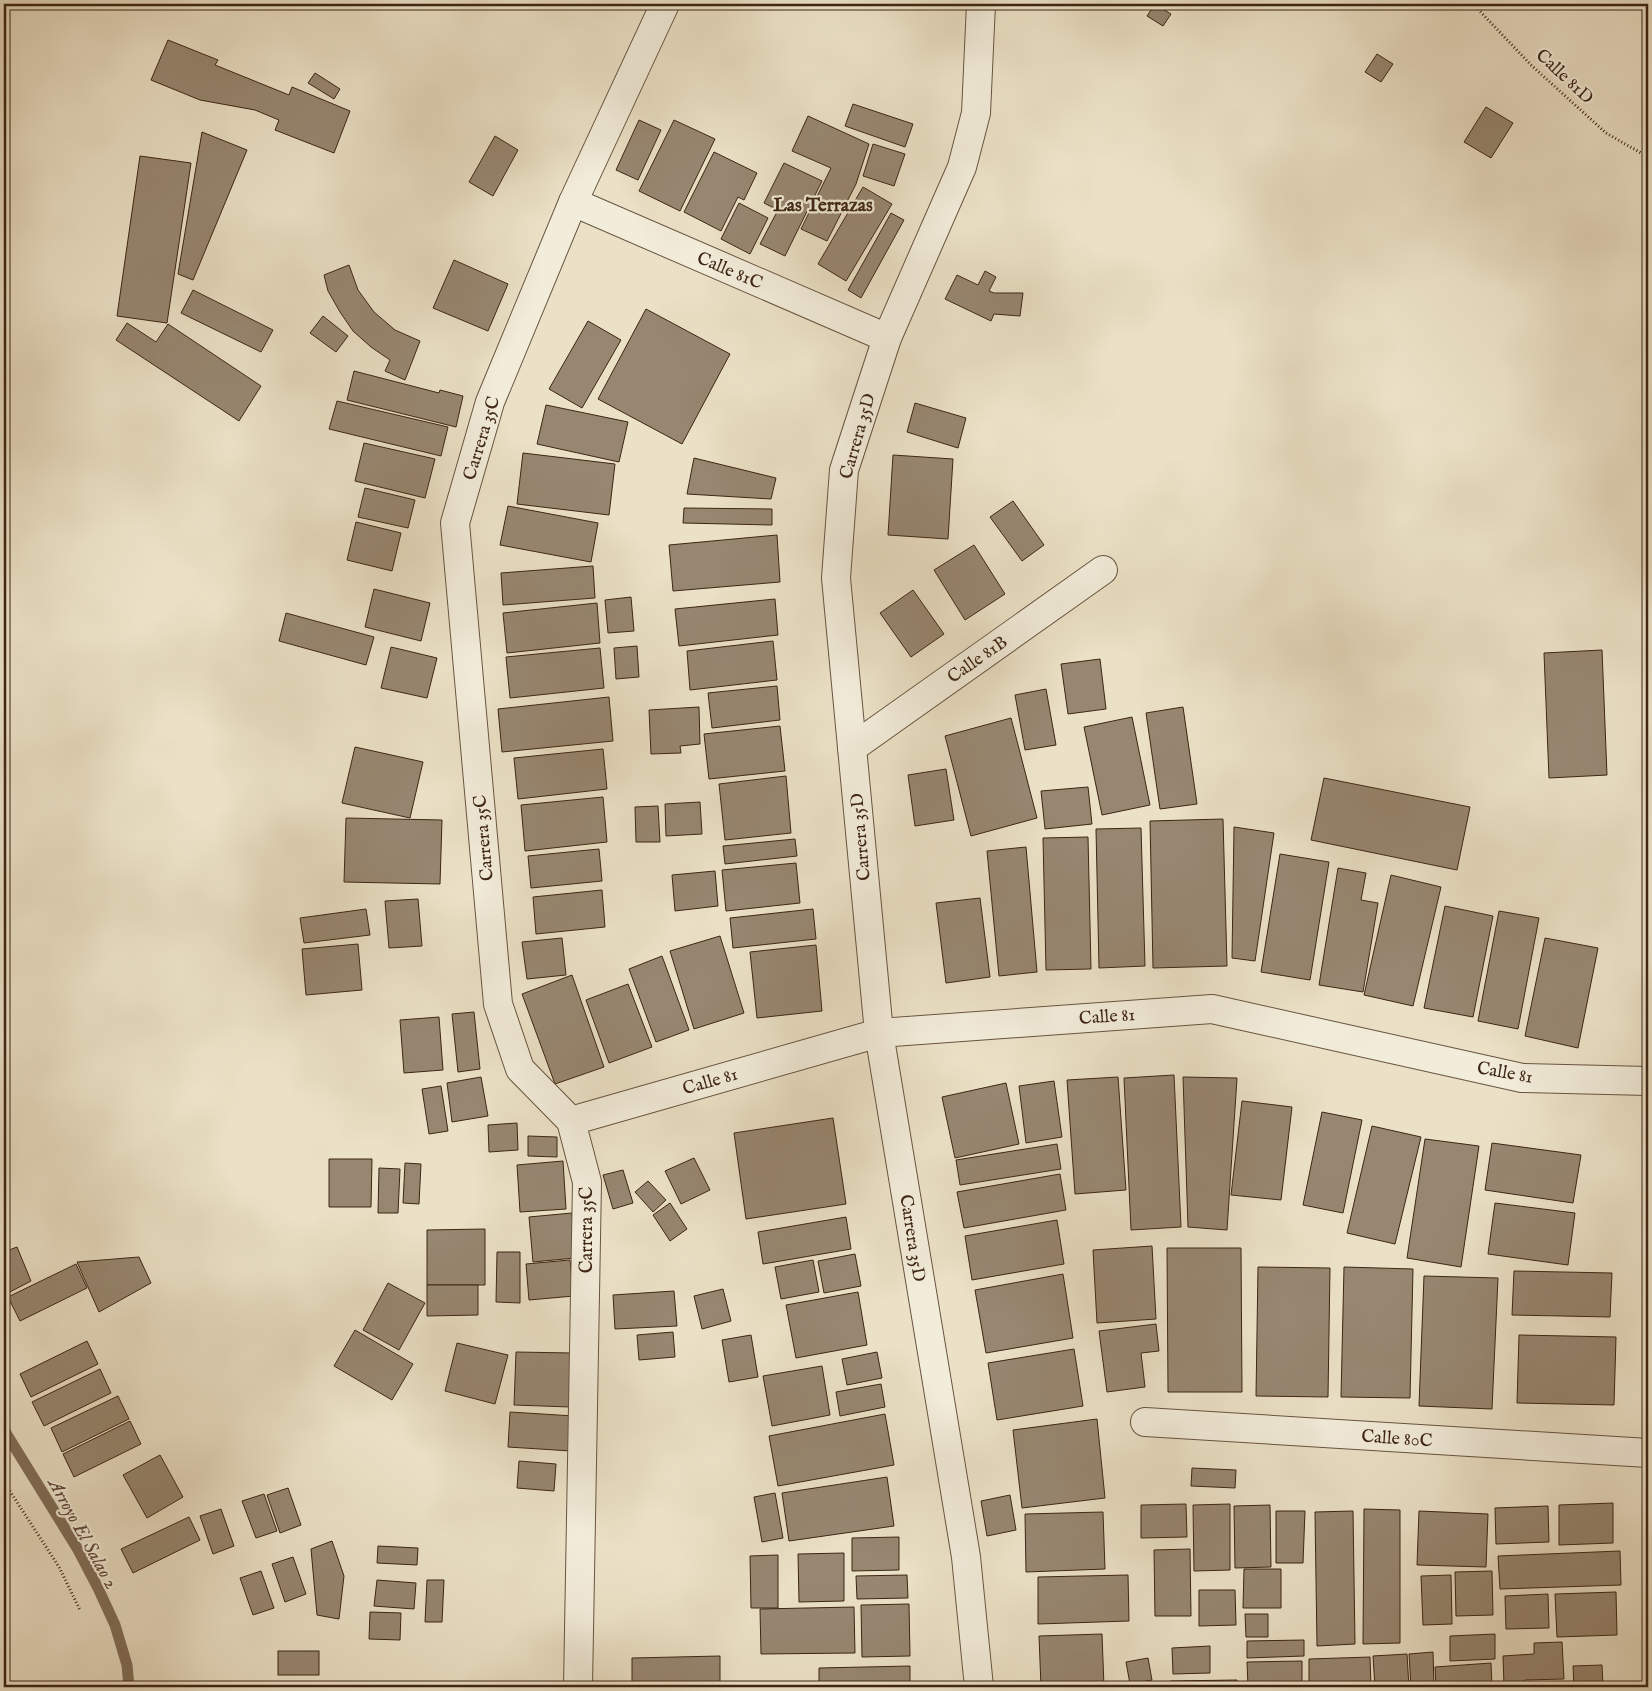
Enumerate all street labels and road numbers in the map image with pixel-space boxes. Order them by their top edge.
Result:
street label: Calle 81D [1530,45,1598,110]
street label: Calle 81C [693,247,766,296]
street label: Carrera 35D [835,391,882,482]
street label: Carrera 35C [459,394,506,483]
street label: Calle 81B [943,631,1012,689]
street label: Carrera 35D [846,792,877,882]
street label: Carrera 35C [469,794,500,882]
street label: Calle 81 [1078,1004,1136,1031]
street label: Calle 81 [1475,1057,1534,1090]
street label: Calle 81 [680,1064,741,1101]
street label: Carrera 35C [576,1187,599,1273]
street label: Carrera 35D [893,1193,930,1284]
street label: Calle 80C [1360,1426,1433,1453]

